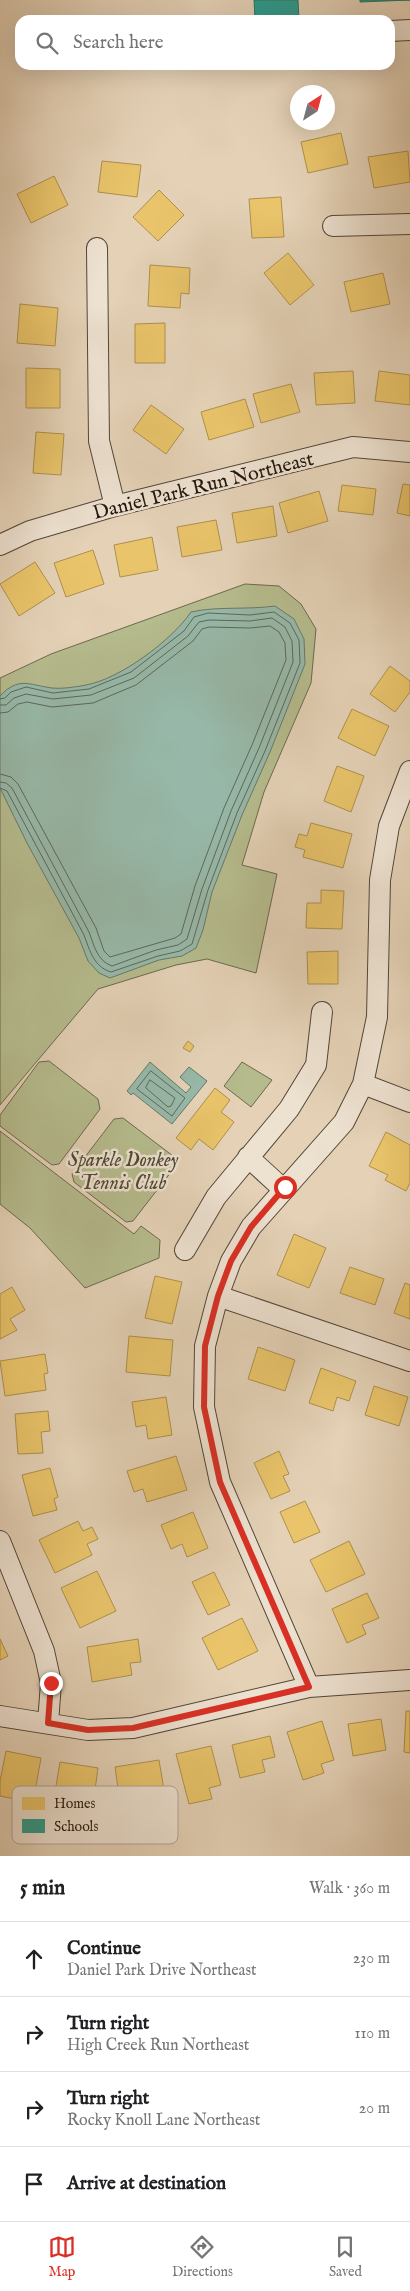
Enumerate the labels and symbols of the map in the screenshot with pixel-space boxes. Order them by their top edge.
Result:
north arrow [290,85,335,130]
street label: Daniel Park Run Northeast [90,447,316,526]
park label: Sparkle Donkey Tennis Club [68,1148,179,1196]
route start [274,1176,297,1199]
route end [40,1672,63,1695]
legend [12,1786,178,1844]
text: Homes [54,1795,96,1813]
text: Schools [54,1818,98,1836]

